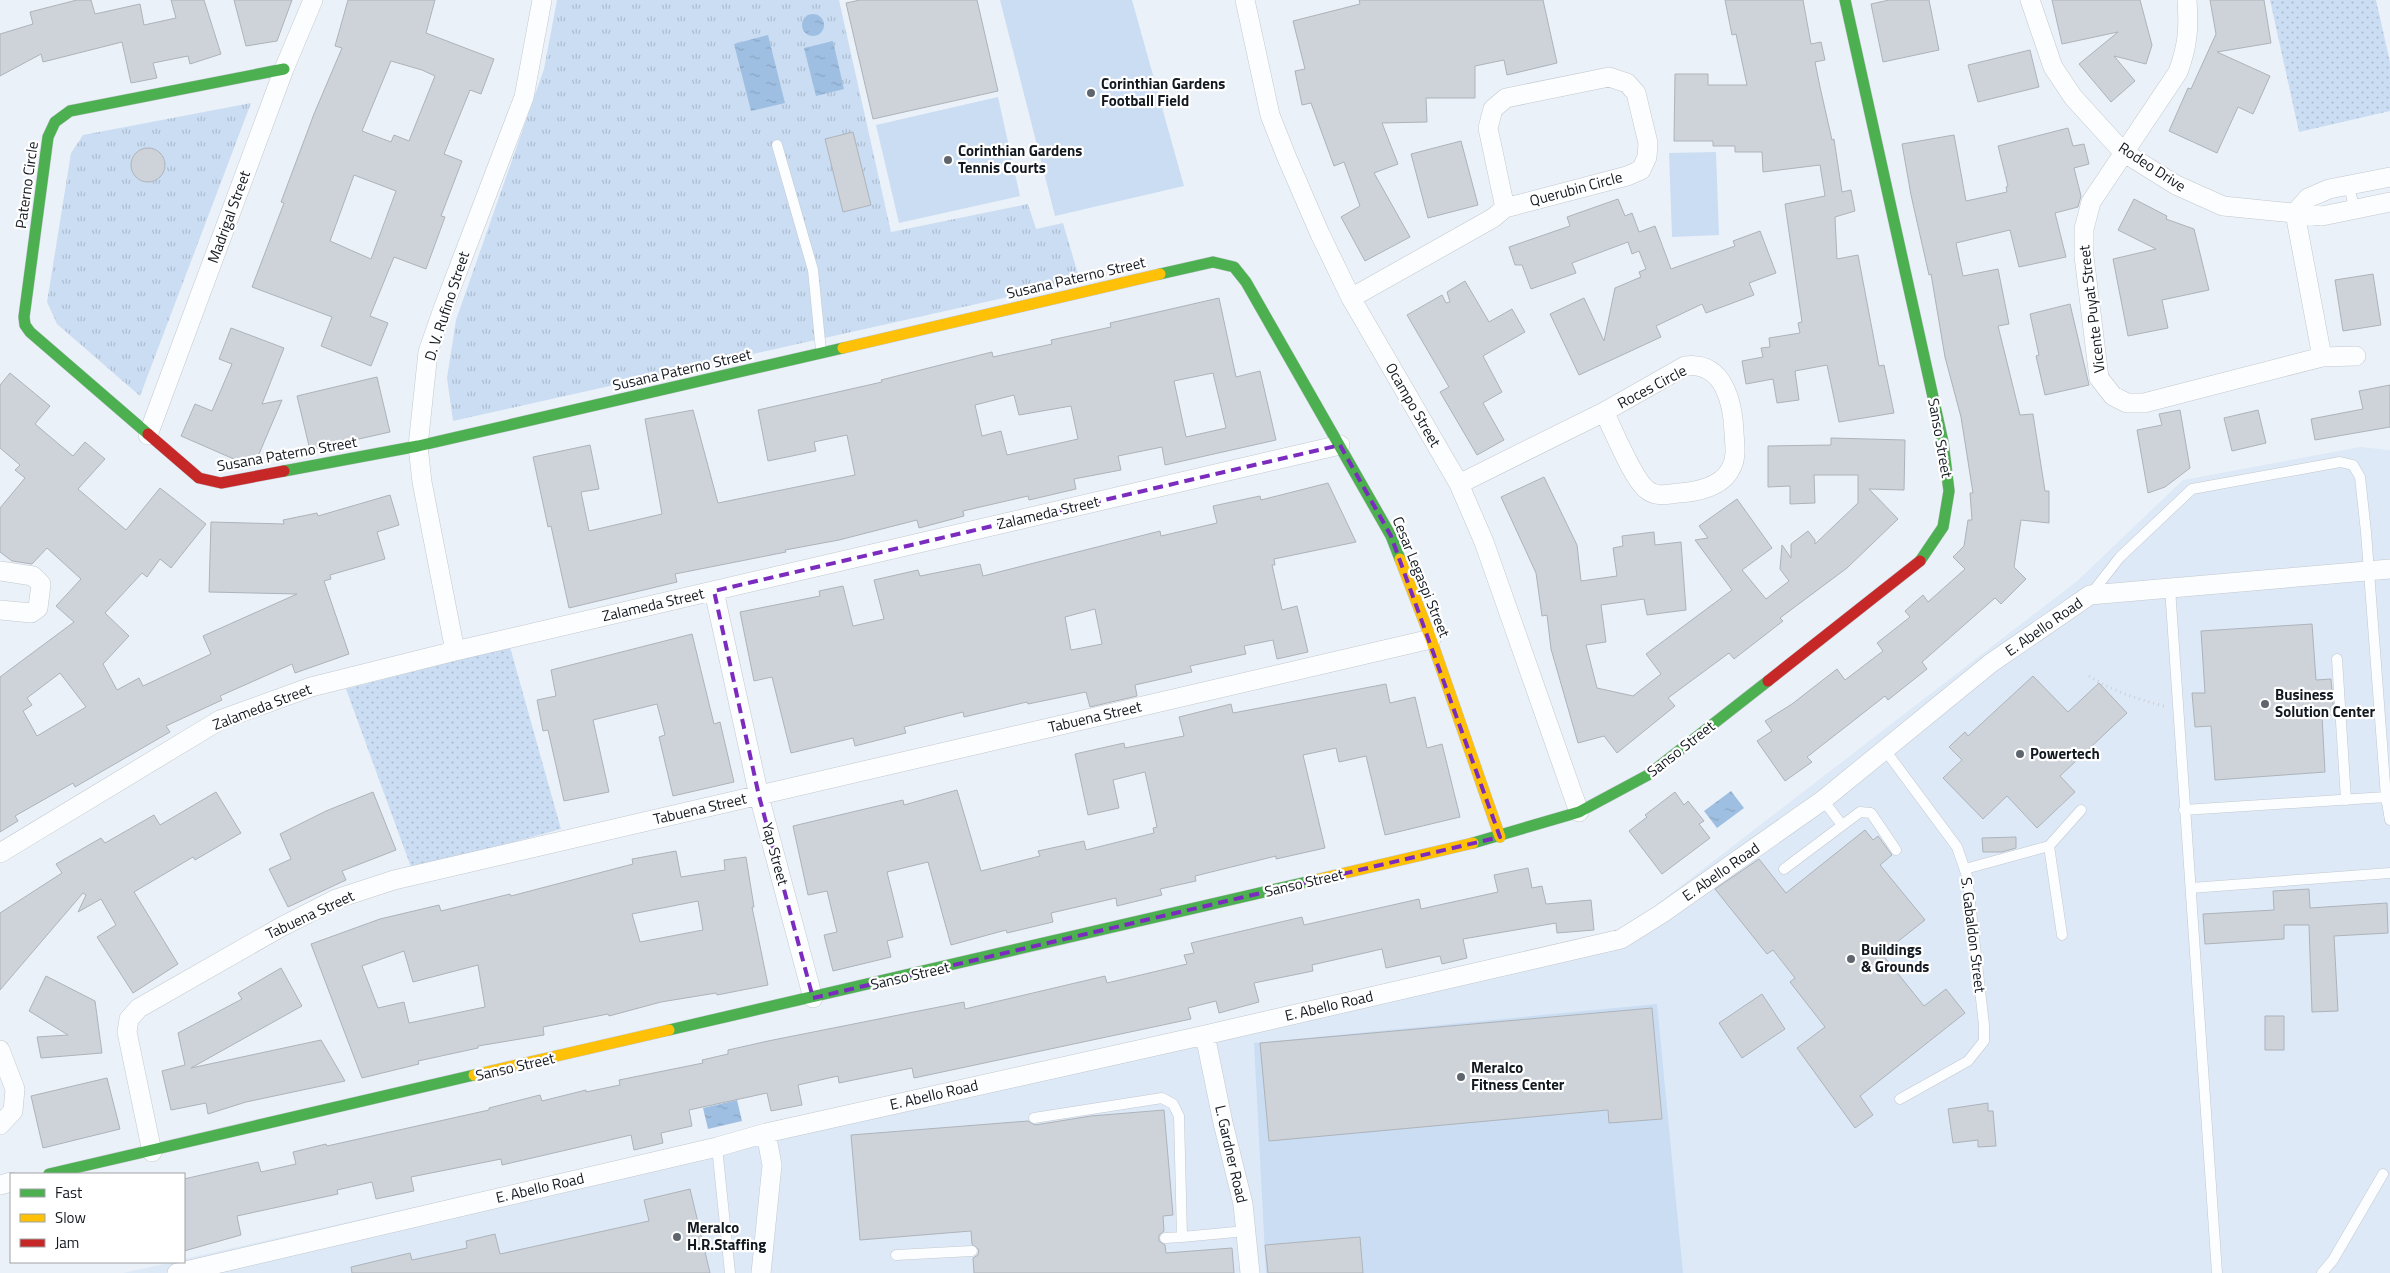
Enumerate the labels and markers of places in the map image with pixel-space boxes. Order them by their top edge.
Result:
place label: Corinthian Gardens Football Field [1101,72,1225,112]
marker: Corinthian Gardens Football Field [1085,87,1097,99]
place label: Corinthian Gardens Tennis Courts [958,139,1082,179]
marker: Corinthian Gardens Tennis Courts [942,154,954,166]
place label: Business Solution Center [2275,683,2375,723]
marker: Business Solution Center [2259,698,2271,710]
place label: Powertech [2030,742,2100,765]
marker: Powertech [2014,748,2026,760]
place label: Buildings & Grounds [1861,938,1929,978]
marker: Buildings & Grounds [1845,953,1857,965]
place label: Meralco Fitness Center [1471,1056,1565,1096]
marker: Meralco Fitness Center [1455,1071,1467,1083]
place label: Meralco H.R.Staffing [687,1216,766,1256]
marker: Meralco H.R.Staffing [671,1231,683,1243]

